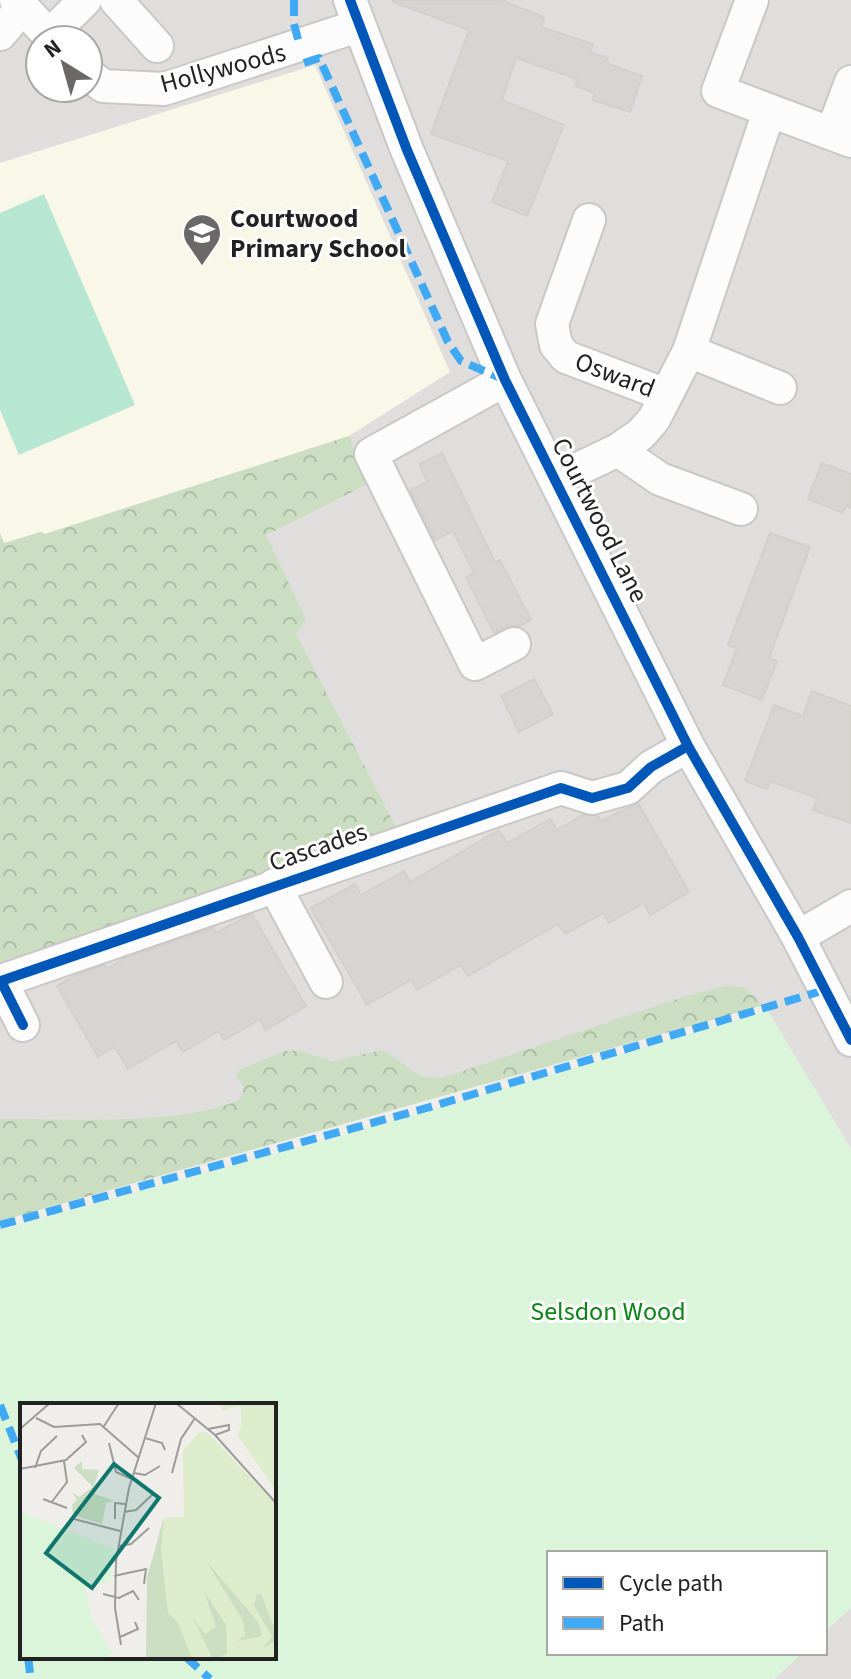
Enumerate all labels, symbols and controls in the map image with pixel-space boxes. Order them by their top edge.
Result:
north arrow [24,24,104,104]
text: N [37,32,68,66]
street label: Hollywoods [156,33,290,103]
place label: Courtwood Primary School [230,200,407,267]
school or university icon: Courtwood Primary School [181,212,223,267]
street label: Osward [570,343,660,407]
street label: Courtwood Lane [543,431,657,609]
street label: Cascades [264,813,372,881]
park label: Selsdon Wood [530,1293,686,1330]
inset map [20,1403,276,1659]
legend [547,1551,827,1655]
text: Cycle path [619,1566,723,1601]
text: Path [619,1606,665,1641]

